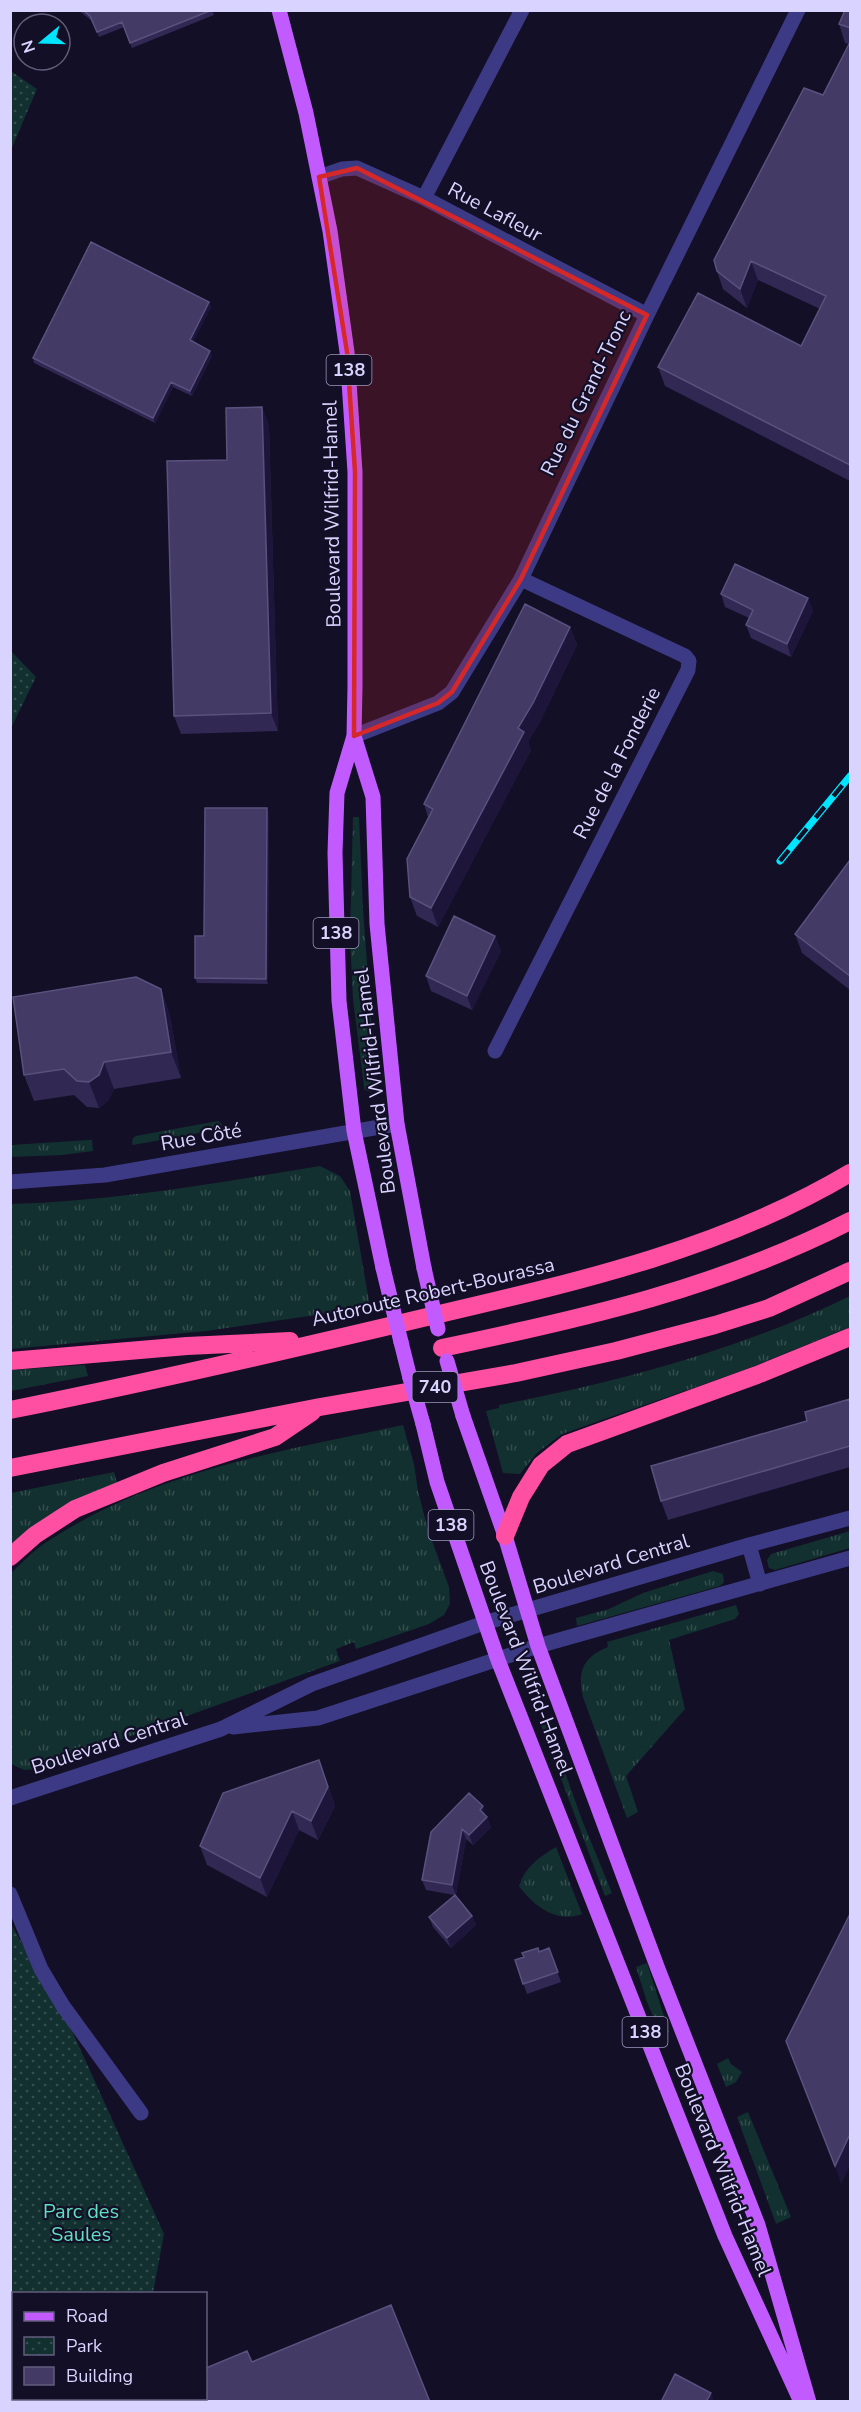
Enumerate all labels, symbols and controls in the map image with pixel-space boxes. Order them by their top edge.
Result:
north arrow [12,12,72,72]
text: N [16,37,41,56]
street label: Rue Lafleur [443,176,547,248]
street label: Rue du Grand-Tronc [534,306,638,480]
road number: 138 [326,355,372,385]
street label: Boulevard Wilfrid-Hamel [317,400,347,628]
street label: Rue de la Fonderie [567,682,667,844]
road number: 138 [314,918,358,948]
street label: Boulevard Wilfrid-Hamel [348,966,402,1195]
street label: Rue Côté [158,1117,244,1157]
street label: Autoroute Robert-Bourassa [309,1251,557,1333]
road number: 740 [412,1372,458,1402]
road number: 138 [428,1510,474,1540]
street label: Boulevard Central [530,1527,693,1601]
street label: Boulevard Wilfrid-Hamel [473,1557,579,1779]
street label: Boulevard Central [28,1705,190,1781]
road number: 138 [622,2017,668,2047]
street label: Boulevard Wilfrid-Hamel [668,2060,778,2280]
park label: Parc des Saules [43,2198,119,2248]
legend [12,2292,207,2400]
text: Road [66,2304,108,2328]
text: Park [66,2334,103,2358]
text: Building [66,2364,133,2388]

